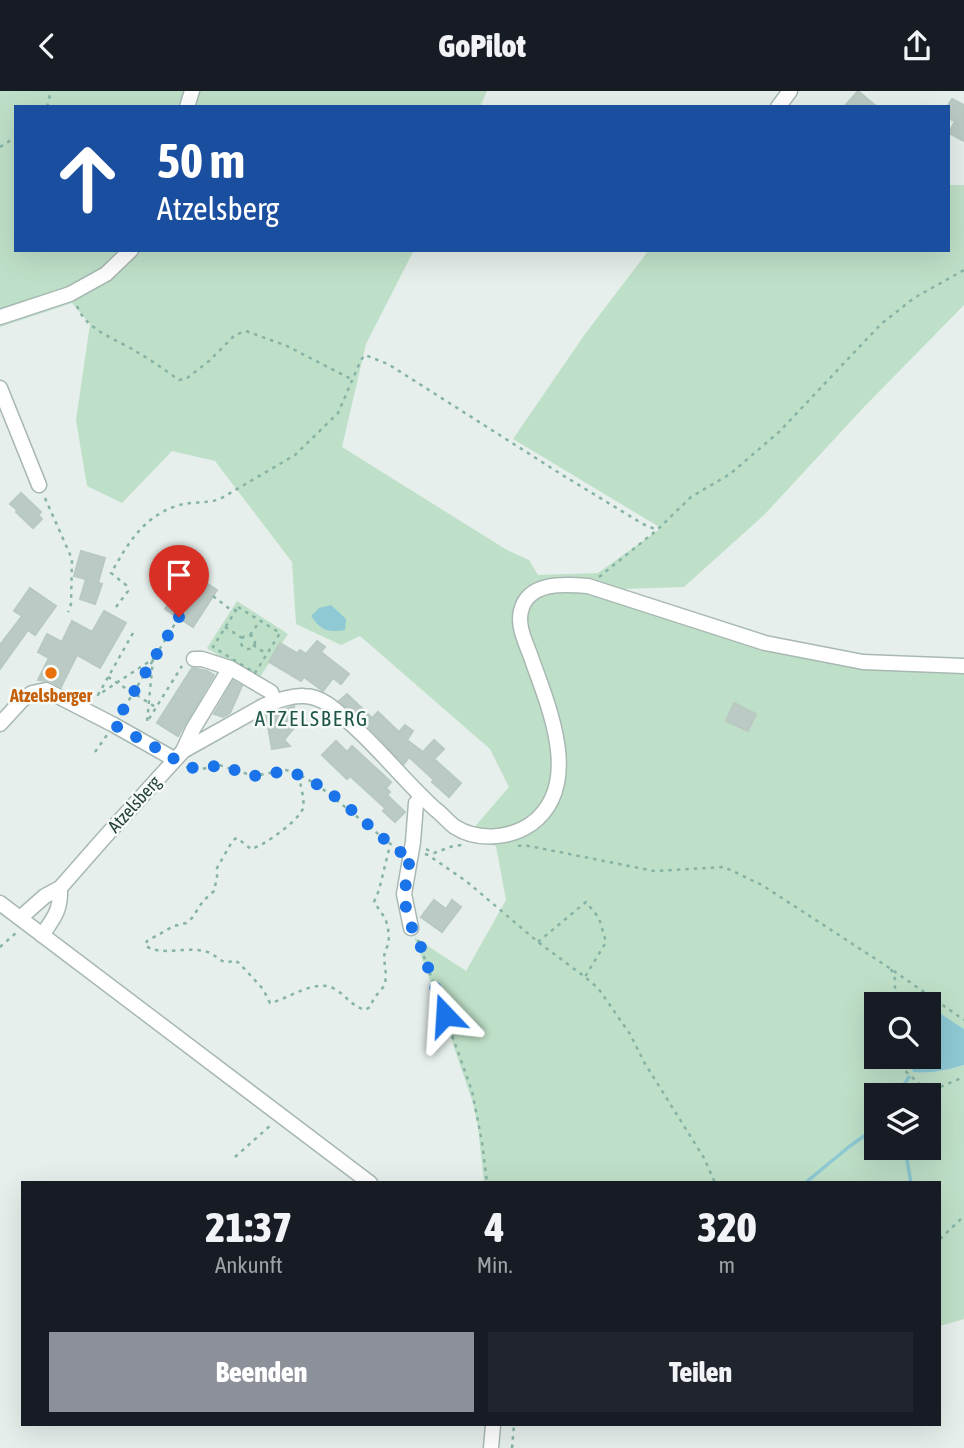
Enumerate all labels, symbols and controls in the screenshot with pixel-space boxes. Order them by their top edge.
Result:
icon: back [28,27,66,65]
text: GoPilot [438,27,526,64]
icon: share [898,27,936,65]
text: 50 m [157,132,245,188]
icon: ahead [42,133,133,224]
text: Atzelsberg [157,190,279,227]
pin [149,545,209,617]
icon: arrive [160,556,198,594]
marker: Atzelsberger [43,665,59,681]
place label: Atzelsberger [9,685,93,706]
district label: ATZELSBERG [255,706,369,730]
street label: Atzelsberg [103,771,165,837]
position arrow [408,978,482,1052]
map controls [864,992,941,1160]
button: search [864,992,941,1069]
button: layers [864,1083,941,1160]
text: 21:37 [206,1203,292,1251]
text: 4 [485,1203,504,1251]
text: 320 [697,1203,756,1251]
text: Ankunft [215,1252,283,1278]
text: Min. [477,1252,513,1278]
text: m [719,1252,735,1278]
button: Beenden [49,1332,474,1412]
button: Teilen [488,1332,913,1412]

